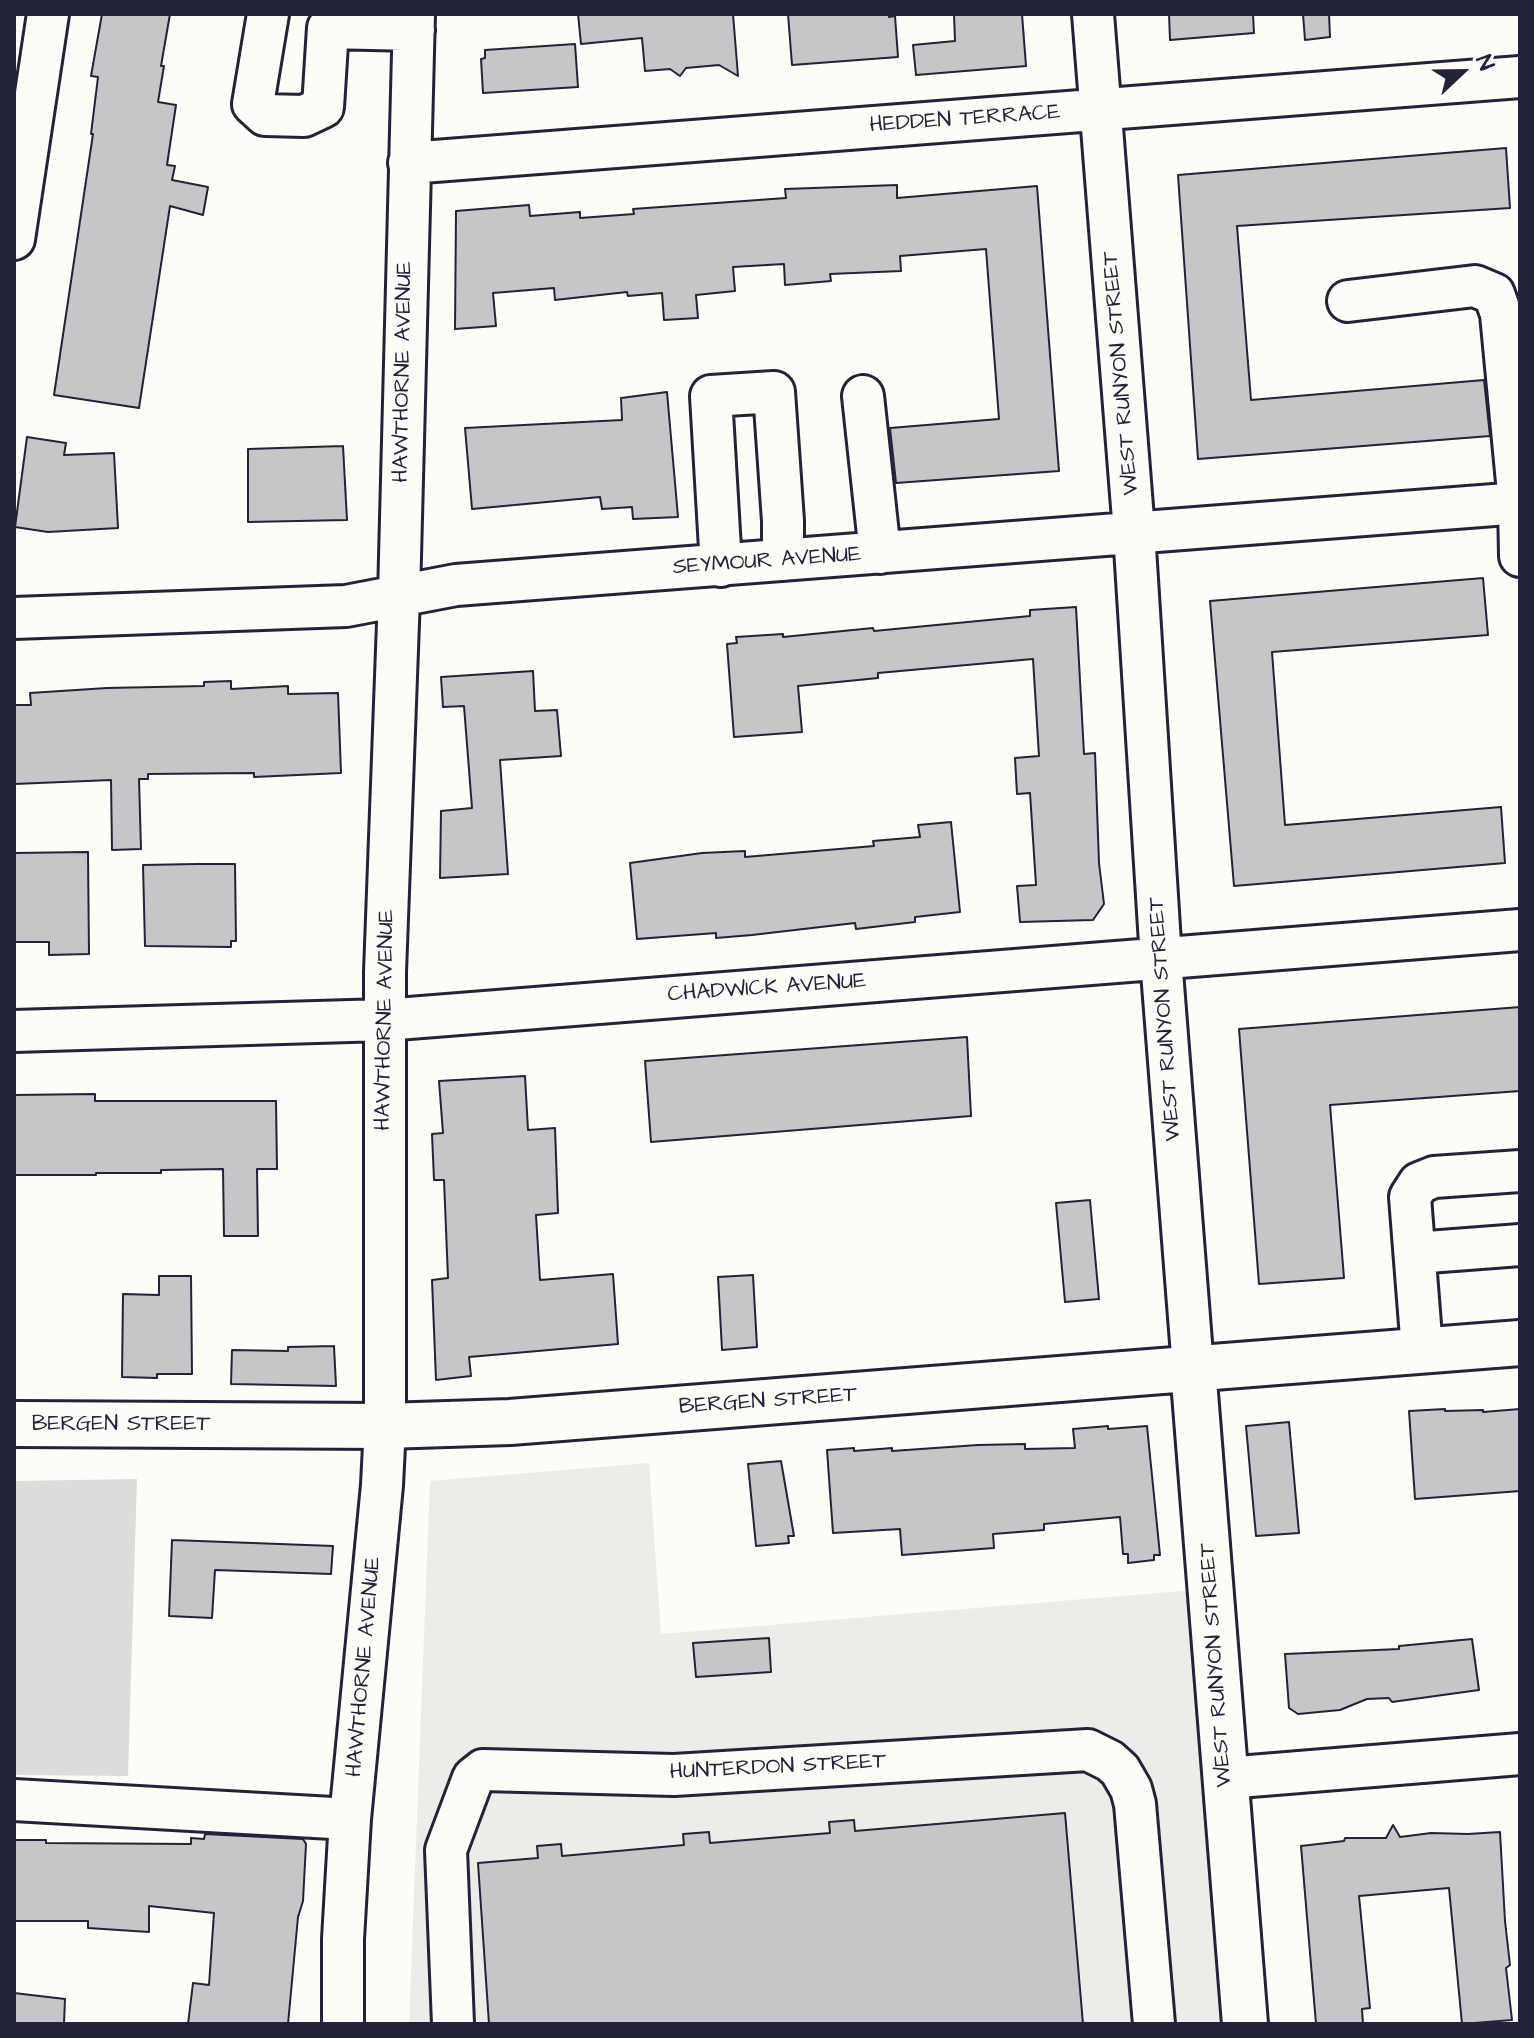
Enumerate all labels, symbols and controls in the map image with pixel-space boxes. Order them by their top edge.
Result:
north arrow [1422,32,1502,112]
text: N [1468,51,1502,75]
street label: HEDDEN TERRACE [869,100,1061,140]
street label: WEST RUNYON STREET [1098,250,1146,496]
street label: HAWTHORNE AVENUE [389,261,419,483]
street label: SEYMOUR AVENUE [672,542,862,582]
street label: WEST RUNYON STREET [1144,896,1188,1142]
street label: HAWTHORNE AVENUE [371,909,401,1131]
street label: CHADWICK AVENUE [667,969,867,1009]
street label: BERGEN STREET [678,1383,858,1421]
street label: BERGEN STREET [32,1412,210,1438]
street label: WEST RUNYON STREET [1195,1542,1239,1788]
street label: HAWTHORNE AVENUE [342,1556,388,1778]
street label: HUNTERDON STREET [669,1749,887,1787]

